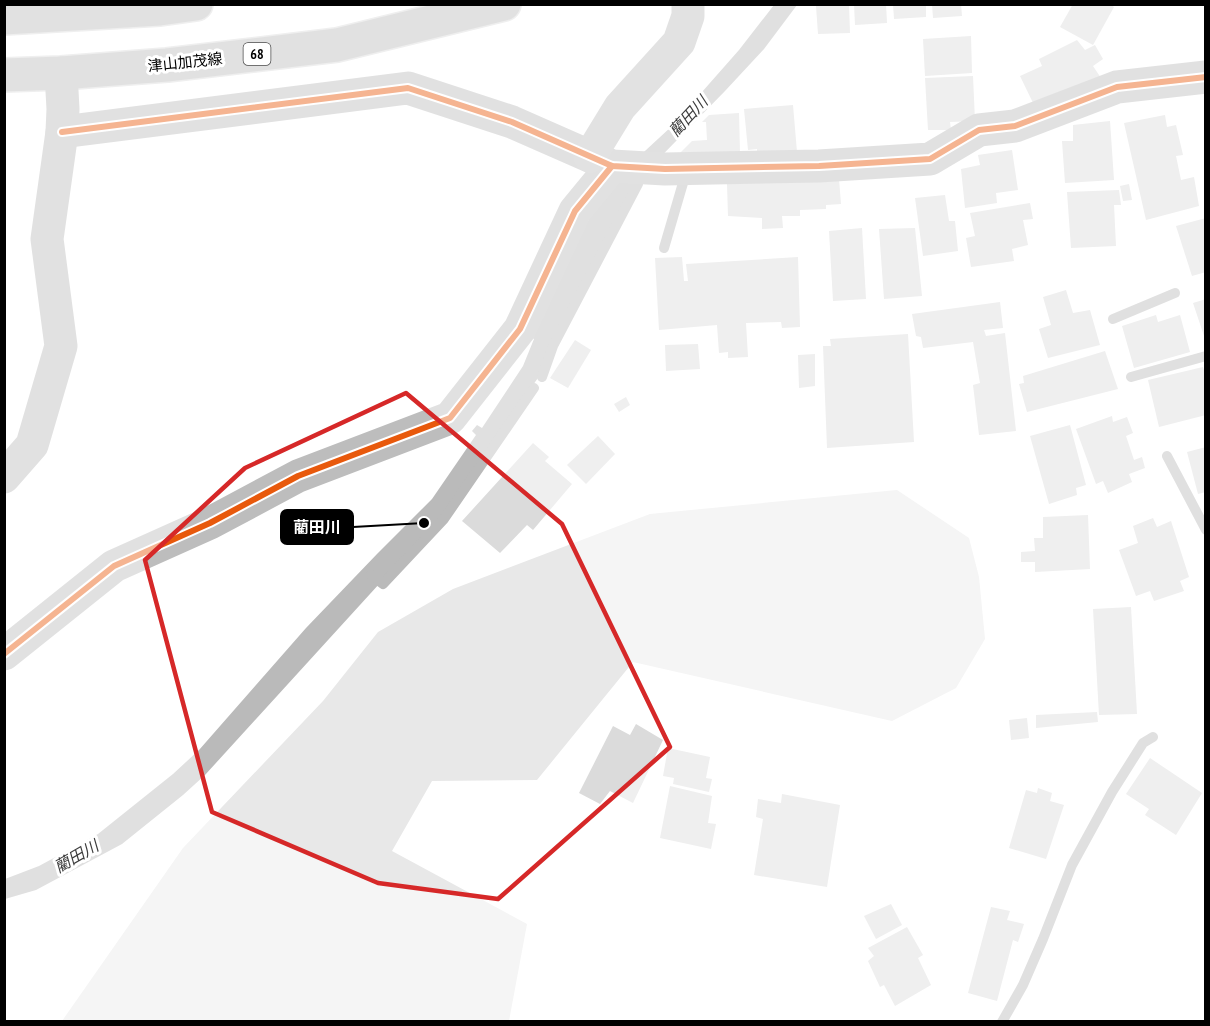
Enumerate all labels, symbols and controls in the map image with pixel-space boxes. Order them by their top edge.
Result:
road number: 68 [244,43,270,65]
street label: 津山加茂線 [147,49,223,75]
water label: 藺田川 [664,90,713,140]
callout: 藺田川 [281,510,353,544]
text: 藺田川 [293,517,341,537]
water label: 藺田川 [50,834,104,877]

